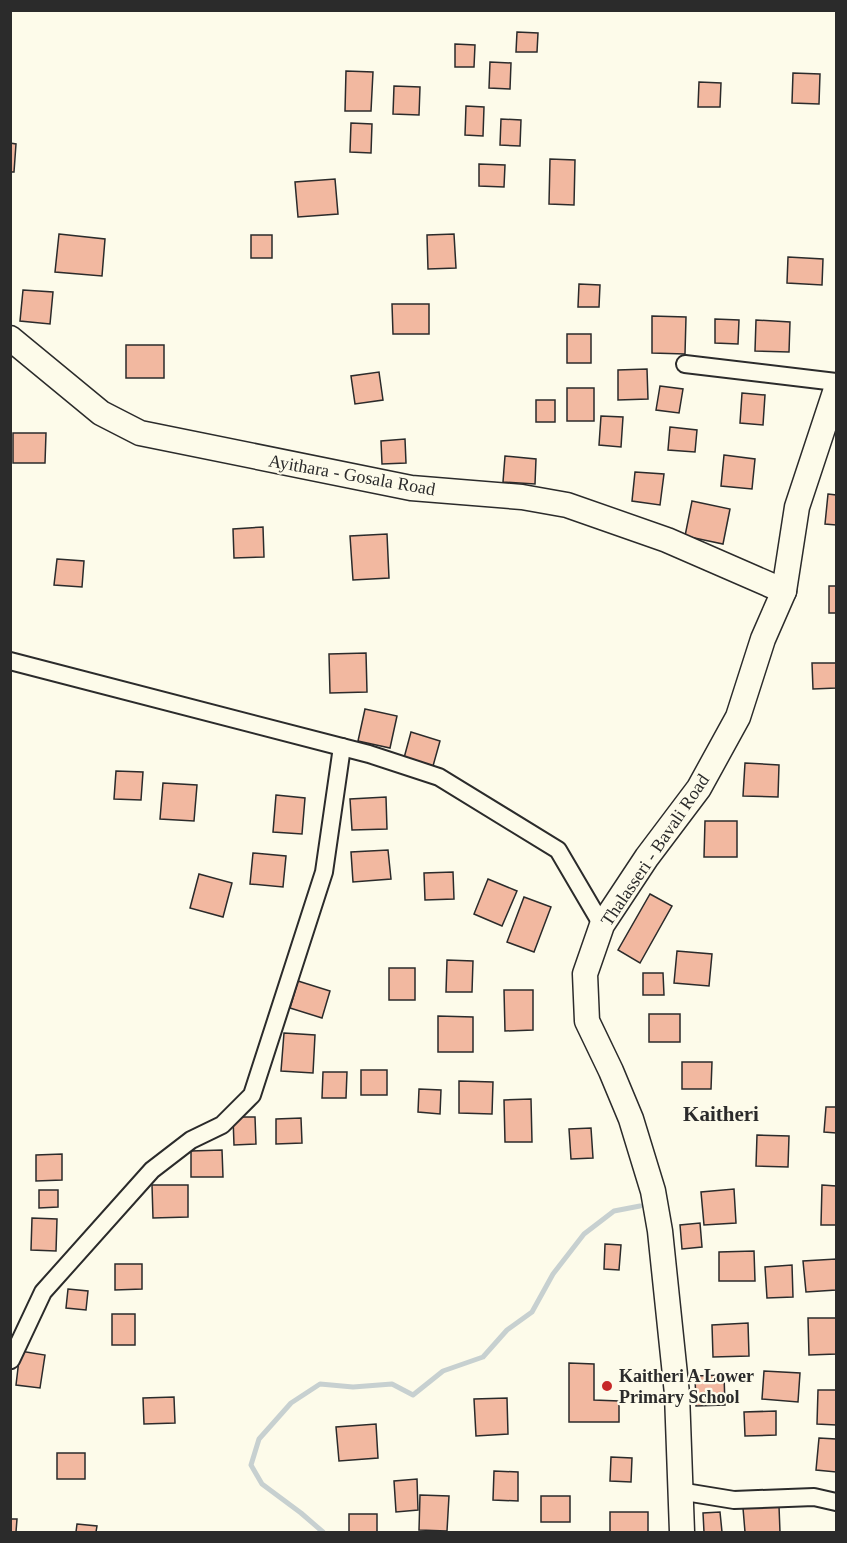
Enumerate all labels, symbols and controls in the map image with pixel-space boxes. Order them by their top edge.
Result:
street label: Ayithara - Gosala Road [267,450,437,500]
street label: Thalasseri - Bavali Road [597,770,713,930]
district label: Kaitheri [683,1102,759,1126]
place label: Kaitheri A Lower Primary School [619,1366,754,1407]
marker: Kaitheri A Lower Primary School [600,1379,614,1393]

